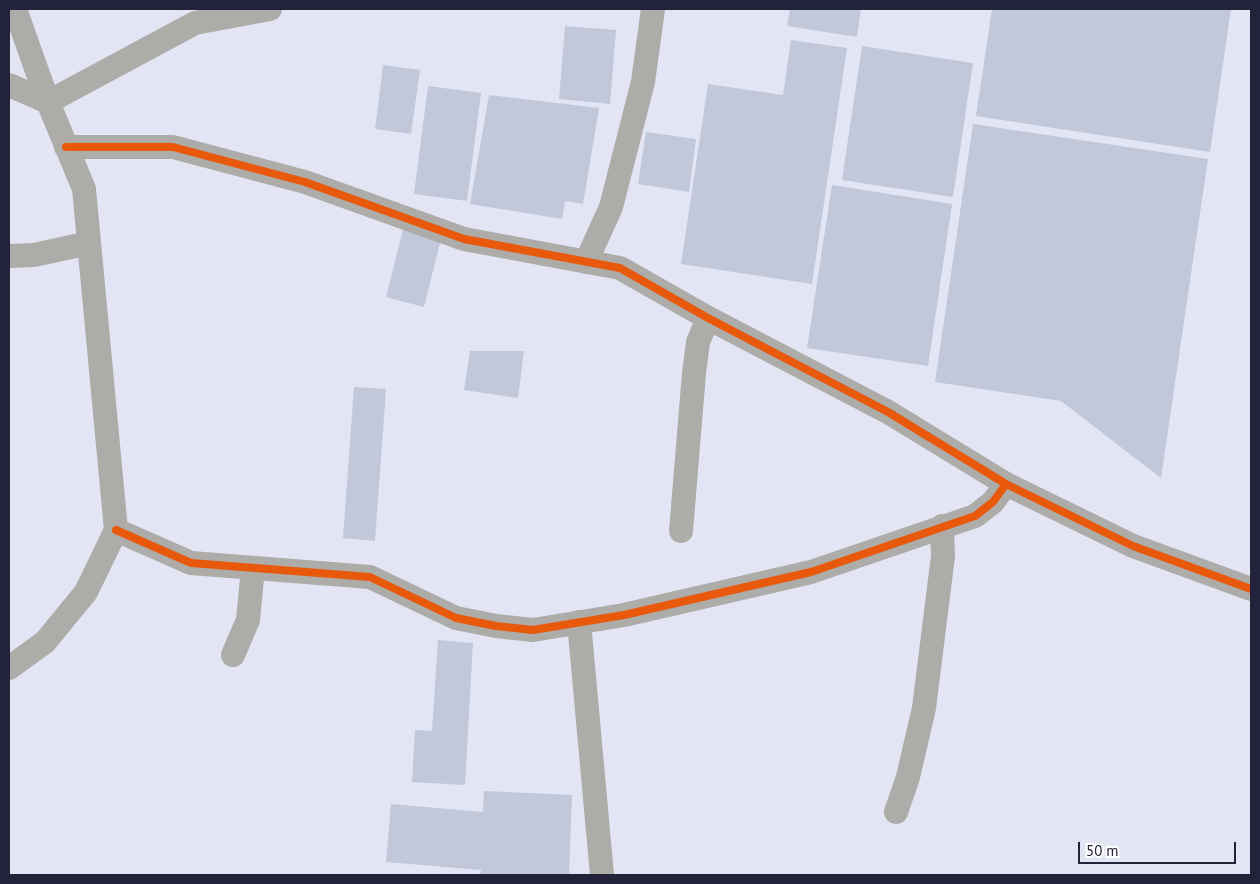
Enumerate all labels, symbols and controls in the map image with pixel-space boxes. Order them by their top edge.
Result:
scale bar [1080,832,1238,864]
text: 50 m [1086,841,1119,860]

